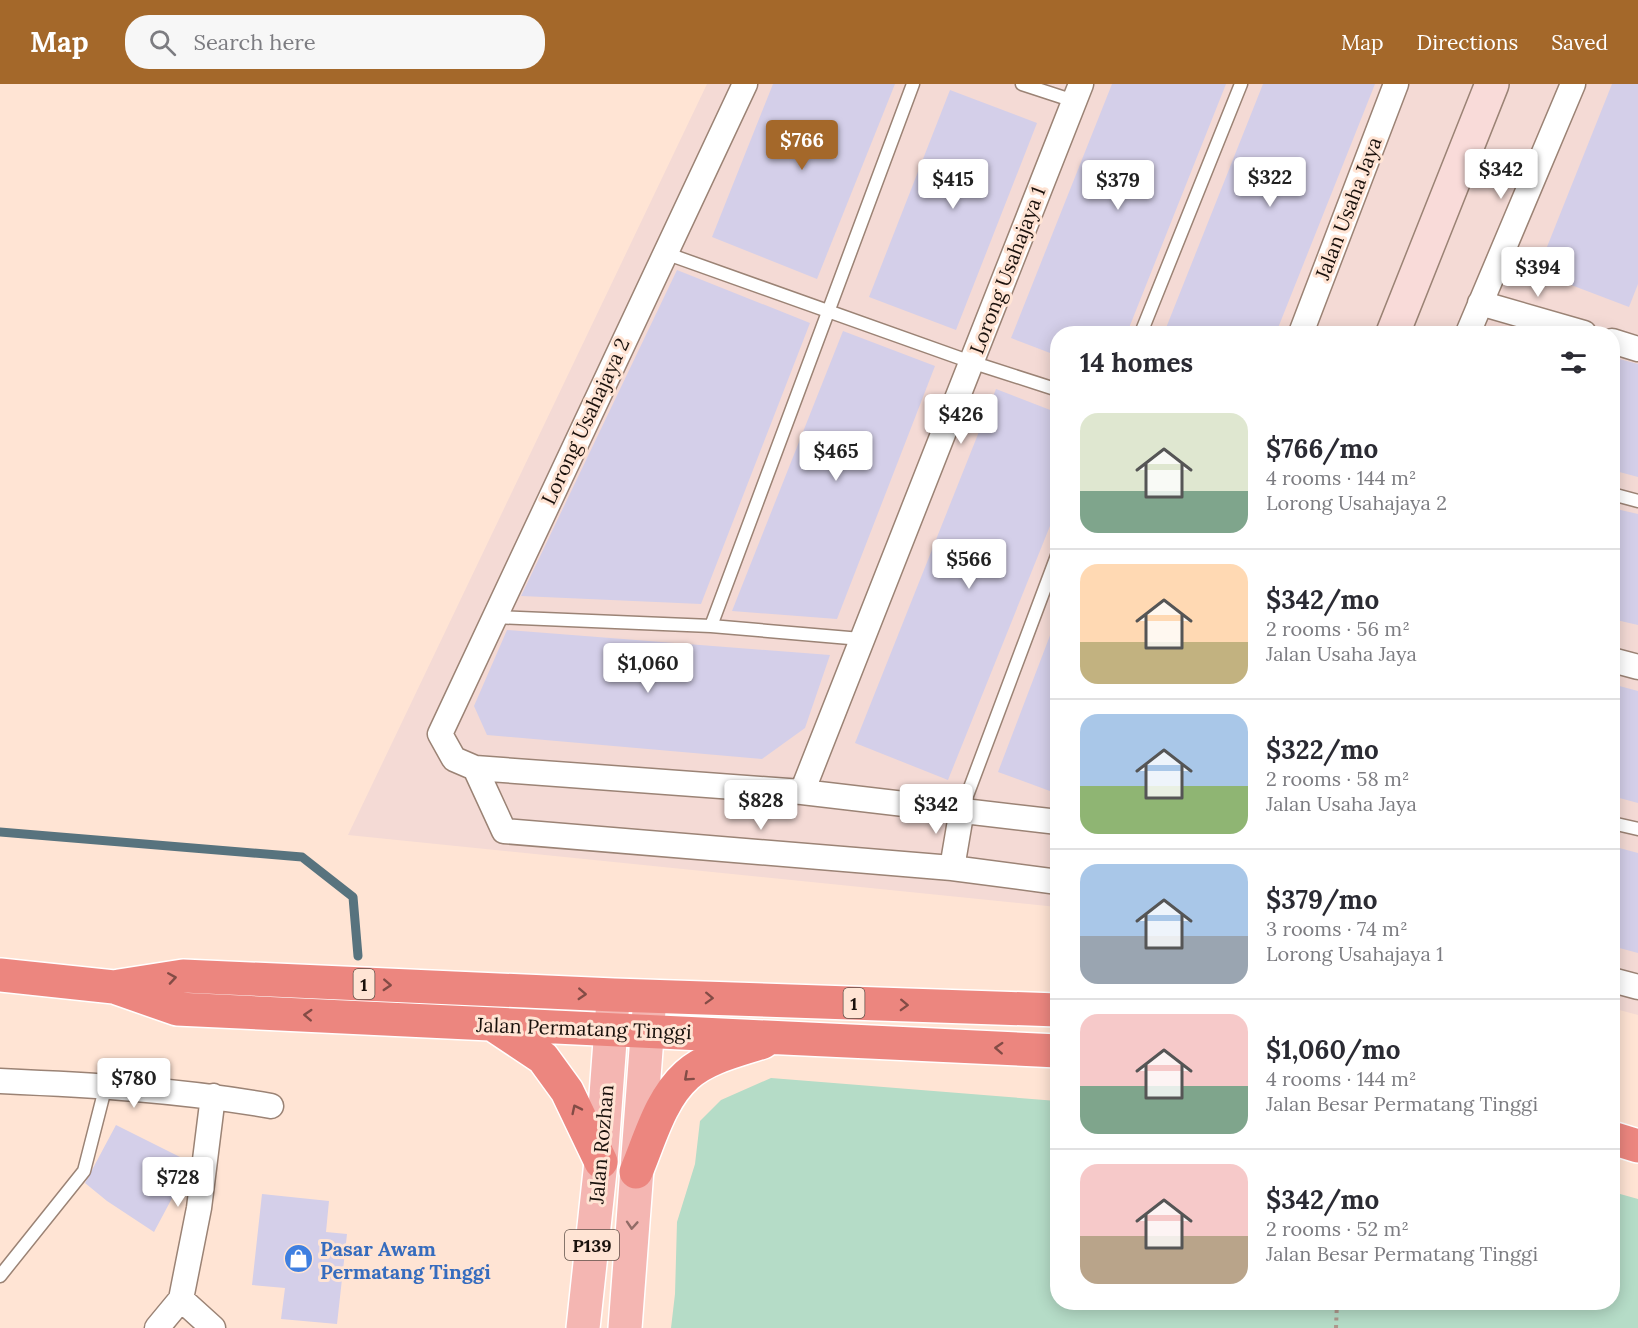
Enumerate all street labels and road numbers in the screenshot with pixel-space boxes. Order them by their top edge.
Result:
street label: Jalan Usaha Jaya [1309,133,1387,284]
street label: Lorong Usahajaya 1 [964,183,1050,357]
street label: Lorong Usahajaya 2 [535,334,635,508]
road number: 1 [354,969,374,999]
road number: 1 [844,988,864,1018]
street label: Jalan Permatang Tinggi [475,1012,692,1044]
street label: Jalan Rozhan [583,1083,619,1206]
road number: P139 [565,1230,619,1260]

